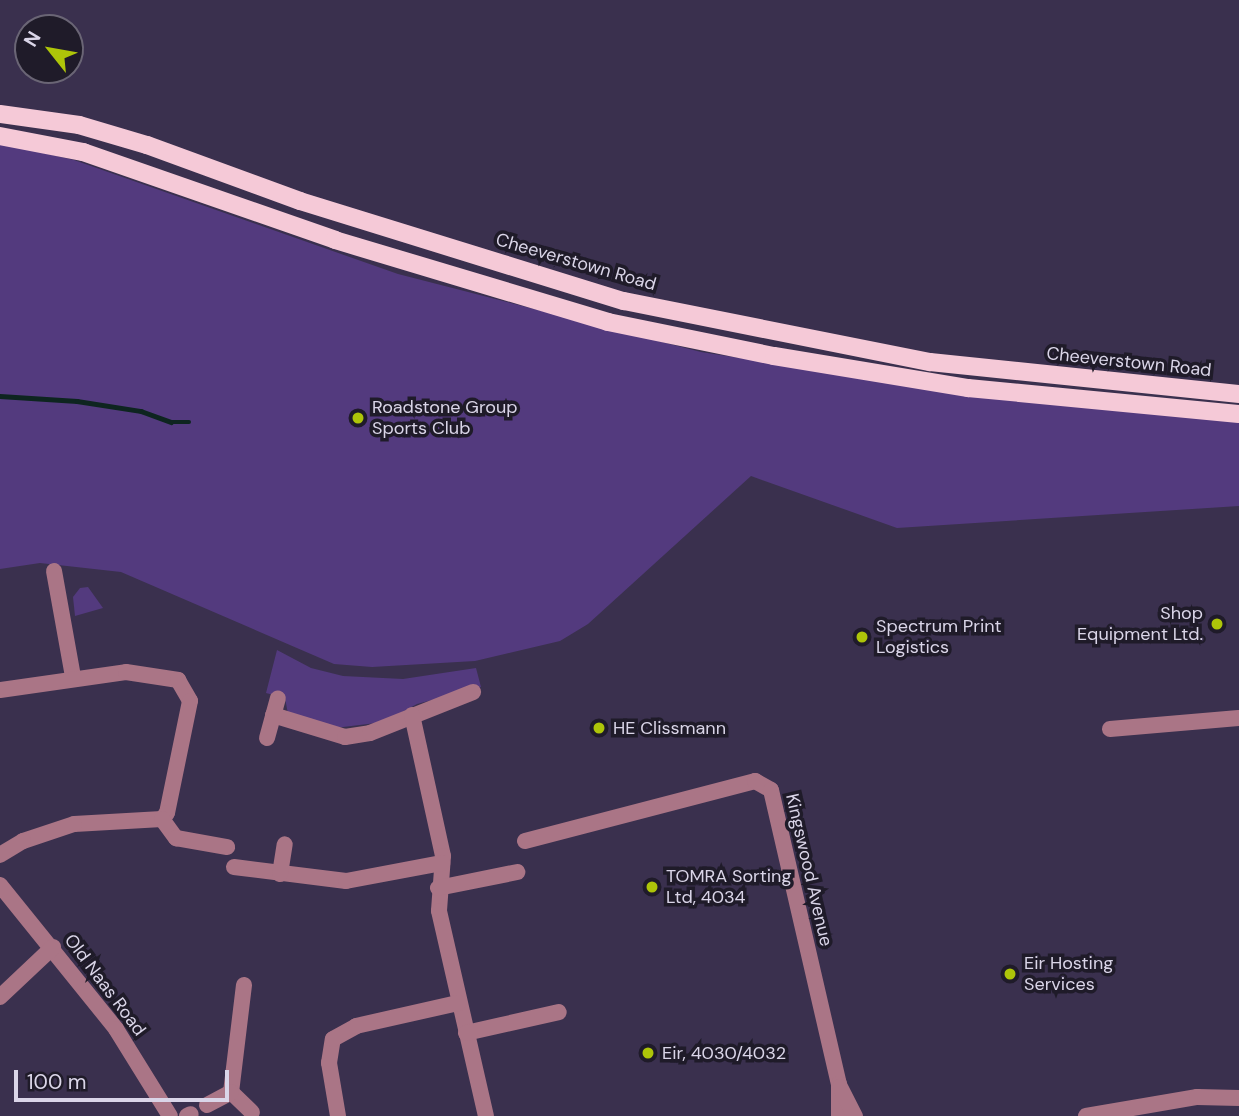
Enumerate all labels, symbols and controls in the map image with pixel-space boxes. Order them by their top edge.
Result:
north arrow [14,14,84,84]
text: N [18,27,47,51]
street label: Cheeverstown Road [493,229,659,295]
street label: Cheeverstown Road [1045,343,1213,381]
place label: Roadstone Group Sports Club [372,397,518,440]
marker: Roadstone Group Sports Club [350,410,366,426]
place label: Shop Equipment Ltd. [1077,603,1203,646]
place label: Spectrum Print Logistics [876,616,1002,658]
marker: Shop Equipment Ltd. [1209,616,1225,632]
marker: Spectrum Print Logistics [854,629,870,645]
place label: HE Clissmann [613,717,726,739]
marker: HE Clissmann [591,720,607,736]
street label: Kingswood Avenue [781,792,837,948]
place label: TOMRA Sorting Ltd, 4034 [666,866,791,908]
marker: TOMRA Sorting Ltd, 4034 [644,879,660,895]
street label: Old Naas Road [60,930,150,1040]
place label: Eir Hosting Services [1024,953,1113,996]
marker: Eir Hosting Services [1002,966,1018,982]
place label: Eir, 4030/4032 [662,1042,786,1064]
marker: Eir, 4030/4032 [640,1045,656,1061]
scale bar [18,1056,233,1100]
text: 100 m [27,1068,87,1096]

